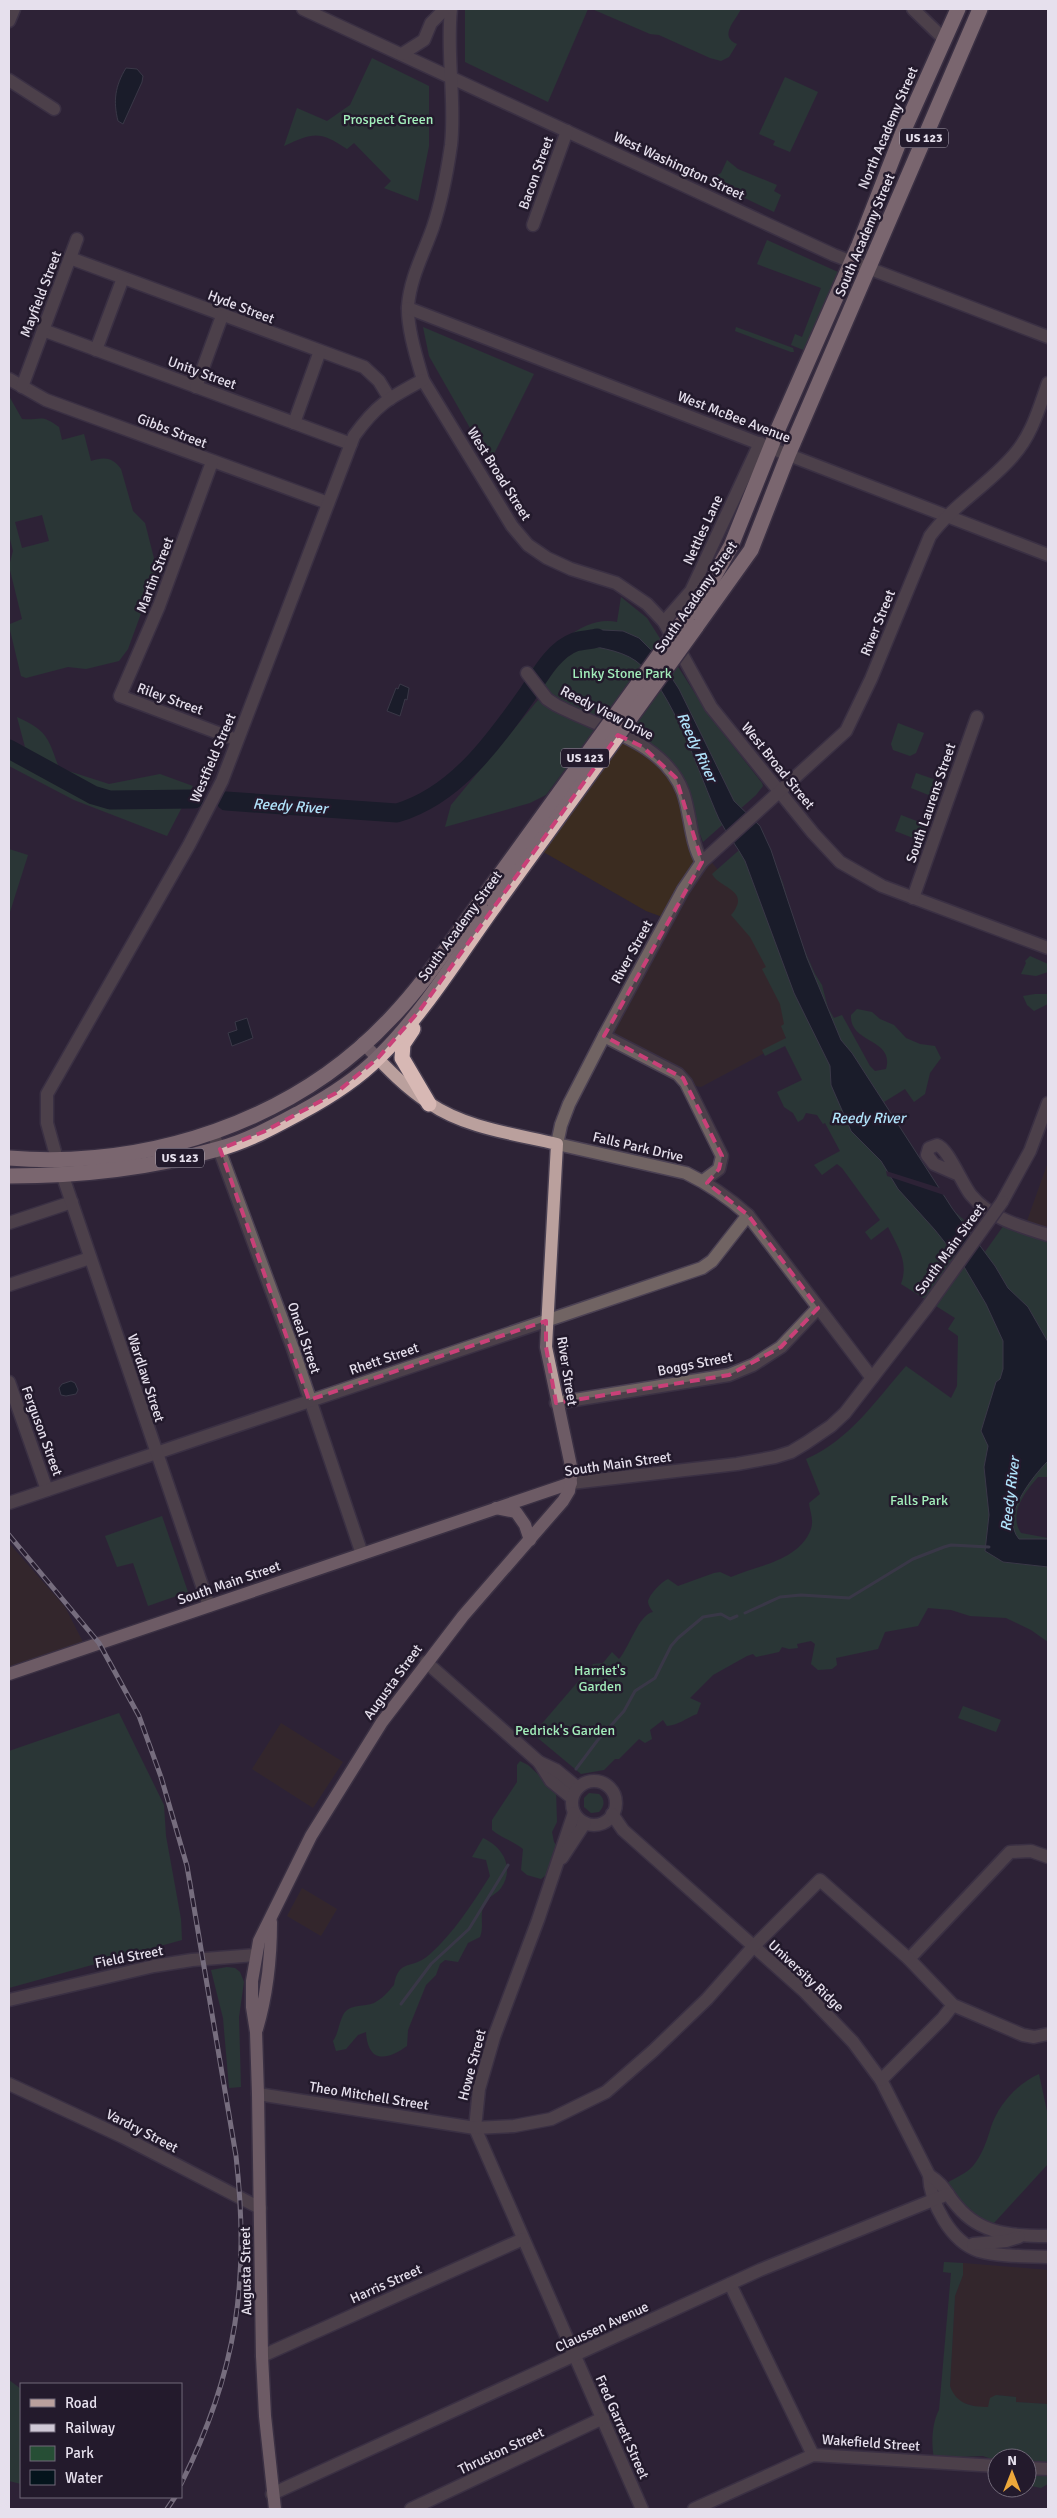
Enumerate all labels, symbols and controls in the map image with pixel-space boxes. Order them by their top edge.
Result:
street label: North Academy Street [855,64,922,192]
park label: Prospect Green [343,111,433,128]
street label: West Washington Street [611,128,747,204]
road number: US 123 [900,128,948,148]
street label: Bacon Street [515,134,557,212]
street label: South Academy Street [831,171,899,299]
street label: Mayfield Street [17,248,65,340]
street label: Hyde Street [205,287,277,327]
street label: Unity Street [165,353,239,393]
street label: West McBee Avenue [675,388,793,446]
street label: Gibbs Street [135,410,209,452]
street label: West Broad Street [463,424,535,524]
street label: Nettles Lane [679,492,727,568]
street label: Martin Street [133,535,177,615]
street label: South Academy Street [651,538,741,656]
street label: River Street [857,587,899,659]
park label: Linky Stone Park [572,665,672,682]
street label: Riley Street [135,679,205,719]
street label: Reedy View Drive [557,682,657,744]
water label: Reedy River [673,709,722,787]
street label: Westfield Street [186,711,240,805]
street label: West Broad Street [738,719,818,813]
street label: South Laurens Street [903,741,959,865]
road number: US 123 [561,748,609,768]
water label: Reedy River [252,794,330,818]
street label: South Academy Street [414,868,506,984]
street label: River Street [608,917,656,987]
water label: Reedy River [831,1109,908,1127]
street label: Falls Park Drive [591,1128,685,1166]
road number: US 123 [156,1148,204,1168]
street label: South Main Street [911,1200,989,1298]
street label: Oneal Street [284,1300,324,1376]
street label: Wardlaw Street [124,1332,168,1424]
street label: River Street [553,1335,581,1407]
street label: Rhett Street [347,1339,421,1379]
street label: Boggs Street [656,1348,734,1380]
street label: Ferguson Street [18,1384,66,1478]
street label: South Main Street [563,1448,673,1480]
water label: Reedy River [997,1453,1024,1532]
park label: Falls Park [890,1492,948,1509]
street label: South Main Street [175,1557,283,1609]
street label: Augusta Street [360,1641,426,1723]
park label: Harriet's Garden [574,1662,626,1695]
park label: Pedrick's Garden [515,1722,615,1739]
street label: University Ridge [765,1937,847,2015]
street label: Field Street [93,1942,165,1972]
street label: Howe Street [454,2027,490,2102]
street label: Theo Mitchell Street [308,2078,430,2114]
street label: Vardry Street [103,2106,181,2156]
street label: Augusta Street [237,2226,255,2316]
street label: Harris Street [348,2261,425,2307]
street label: Claussen Avenue [553,2298,651,2356]
street label: Fred Garrett Street [591,2372,653,2482]
legend [20,2383,182,2498]
text: Road [65,2394,97,2412]
text: Railway [65,2419,115,2437]
street label: Thruston Street [455,2424,547,2478]
street label: Wakefield Street [821,2431,921,2455]
text: Park [65,2444,94,2462]
north arrow [987,2448,1037,2498]
text: N [1007,2452,1017,2469]
text: Water [65,2469,103,2487]

